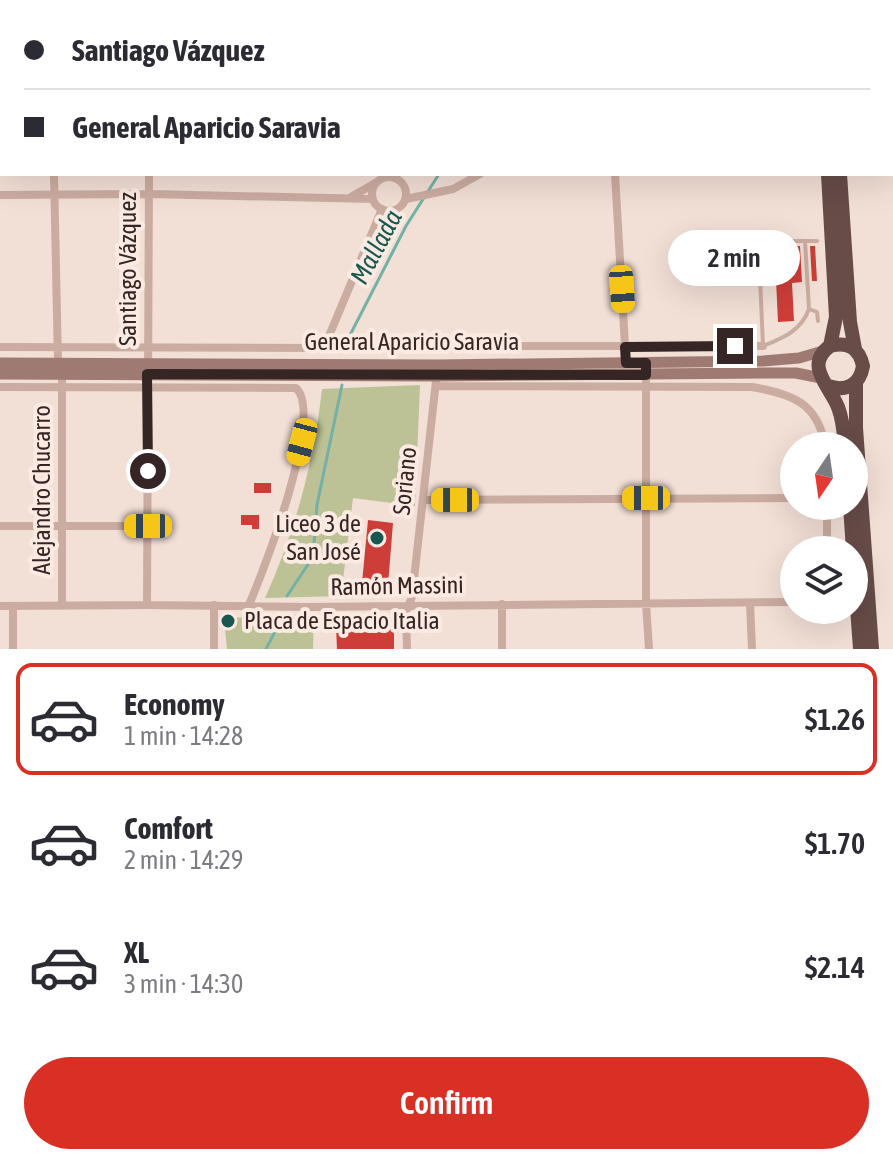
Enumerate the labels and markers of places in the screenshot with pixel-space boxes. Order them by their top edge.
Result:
place label: Liceo 3 de San José [275,510,361,565]
marker: Liceo 3 de San José [368,529,386,547]
place label: Placa de Espacio Italia [244,607,440,634]
marker: Placa de Espacio Italia [219,612,237,630]

